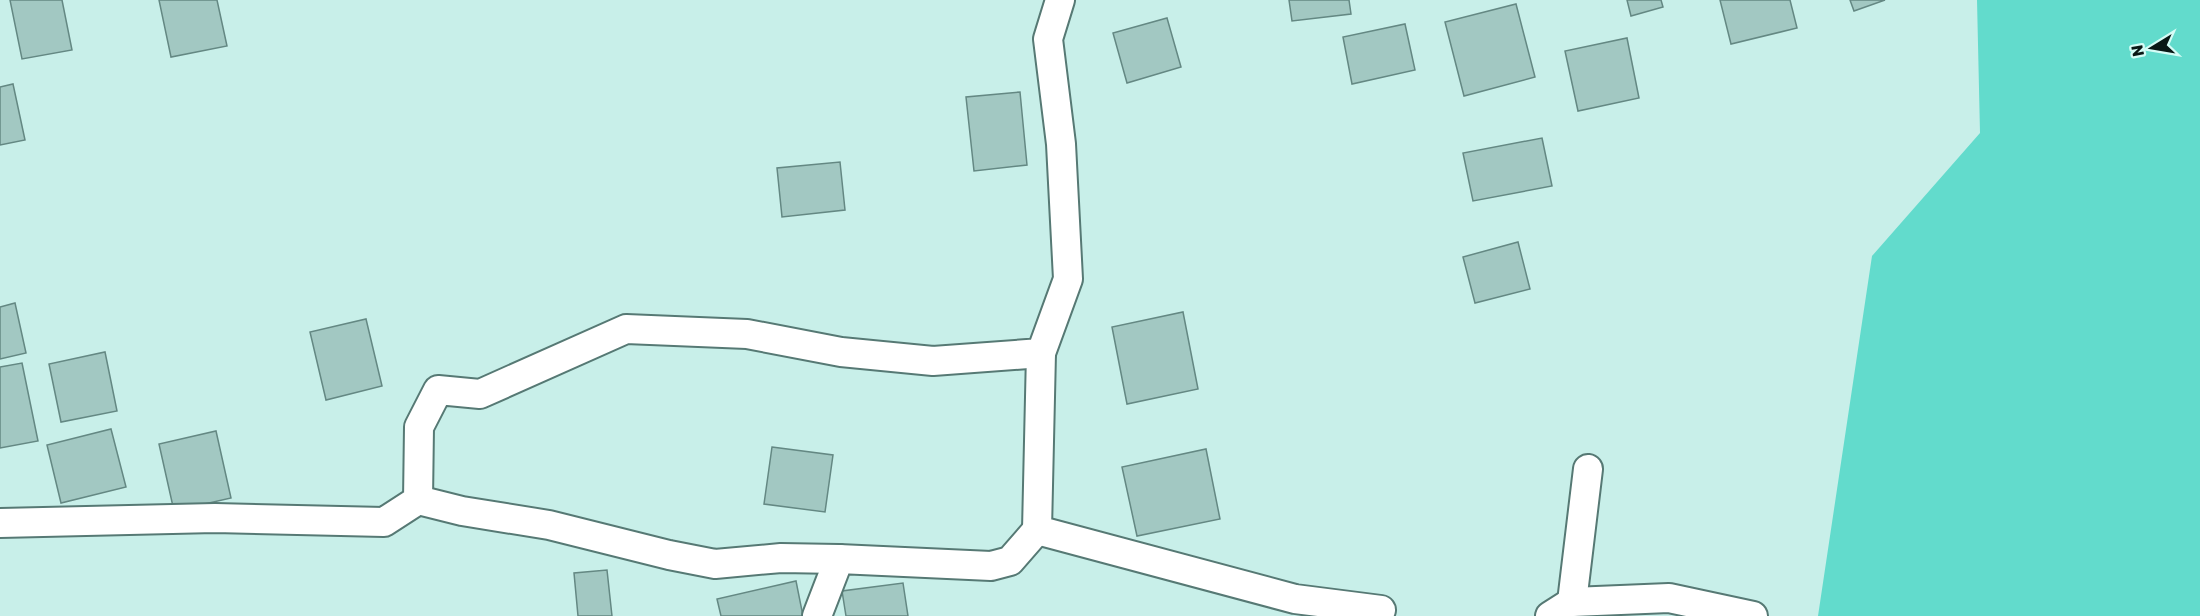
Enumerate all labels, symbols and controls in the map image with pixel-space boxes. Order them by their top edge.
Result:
north arrow [2122,18,2182,78]
text: N [2127,43,2148,58]

